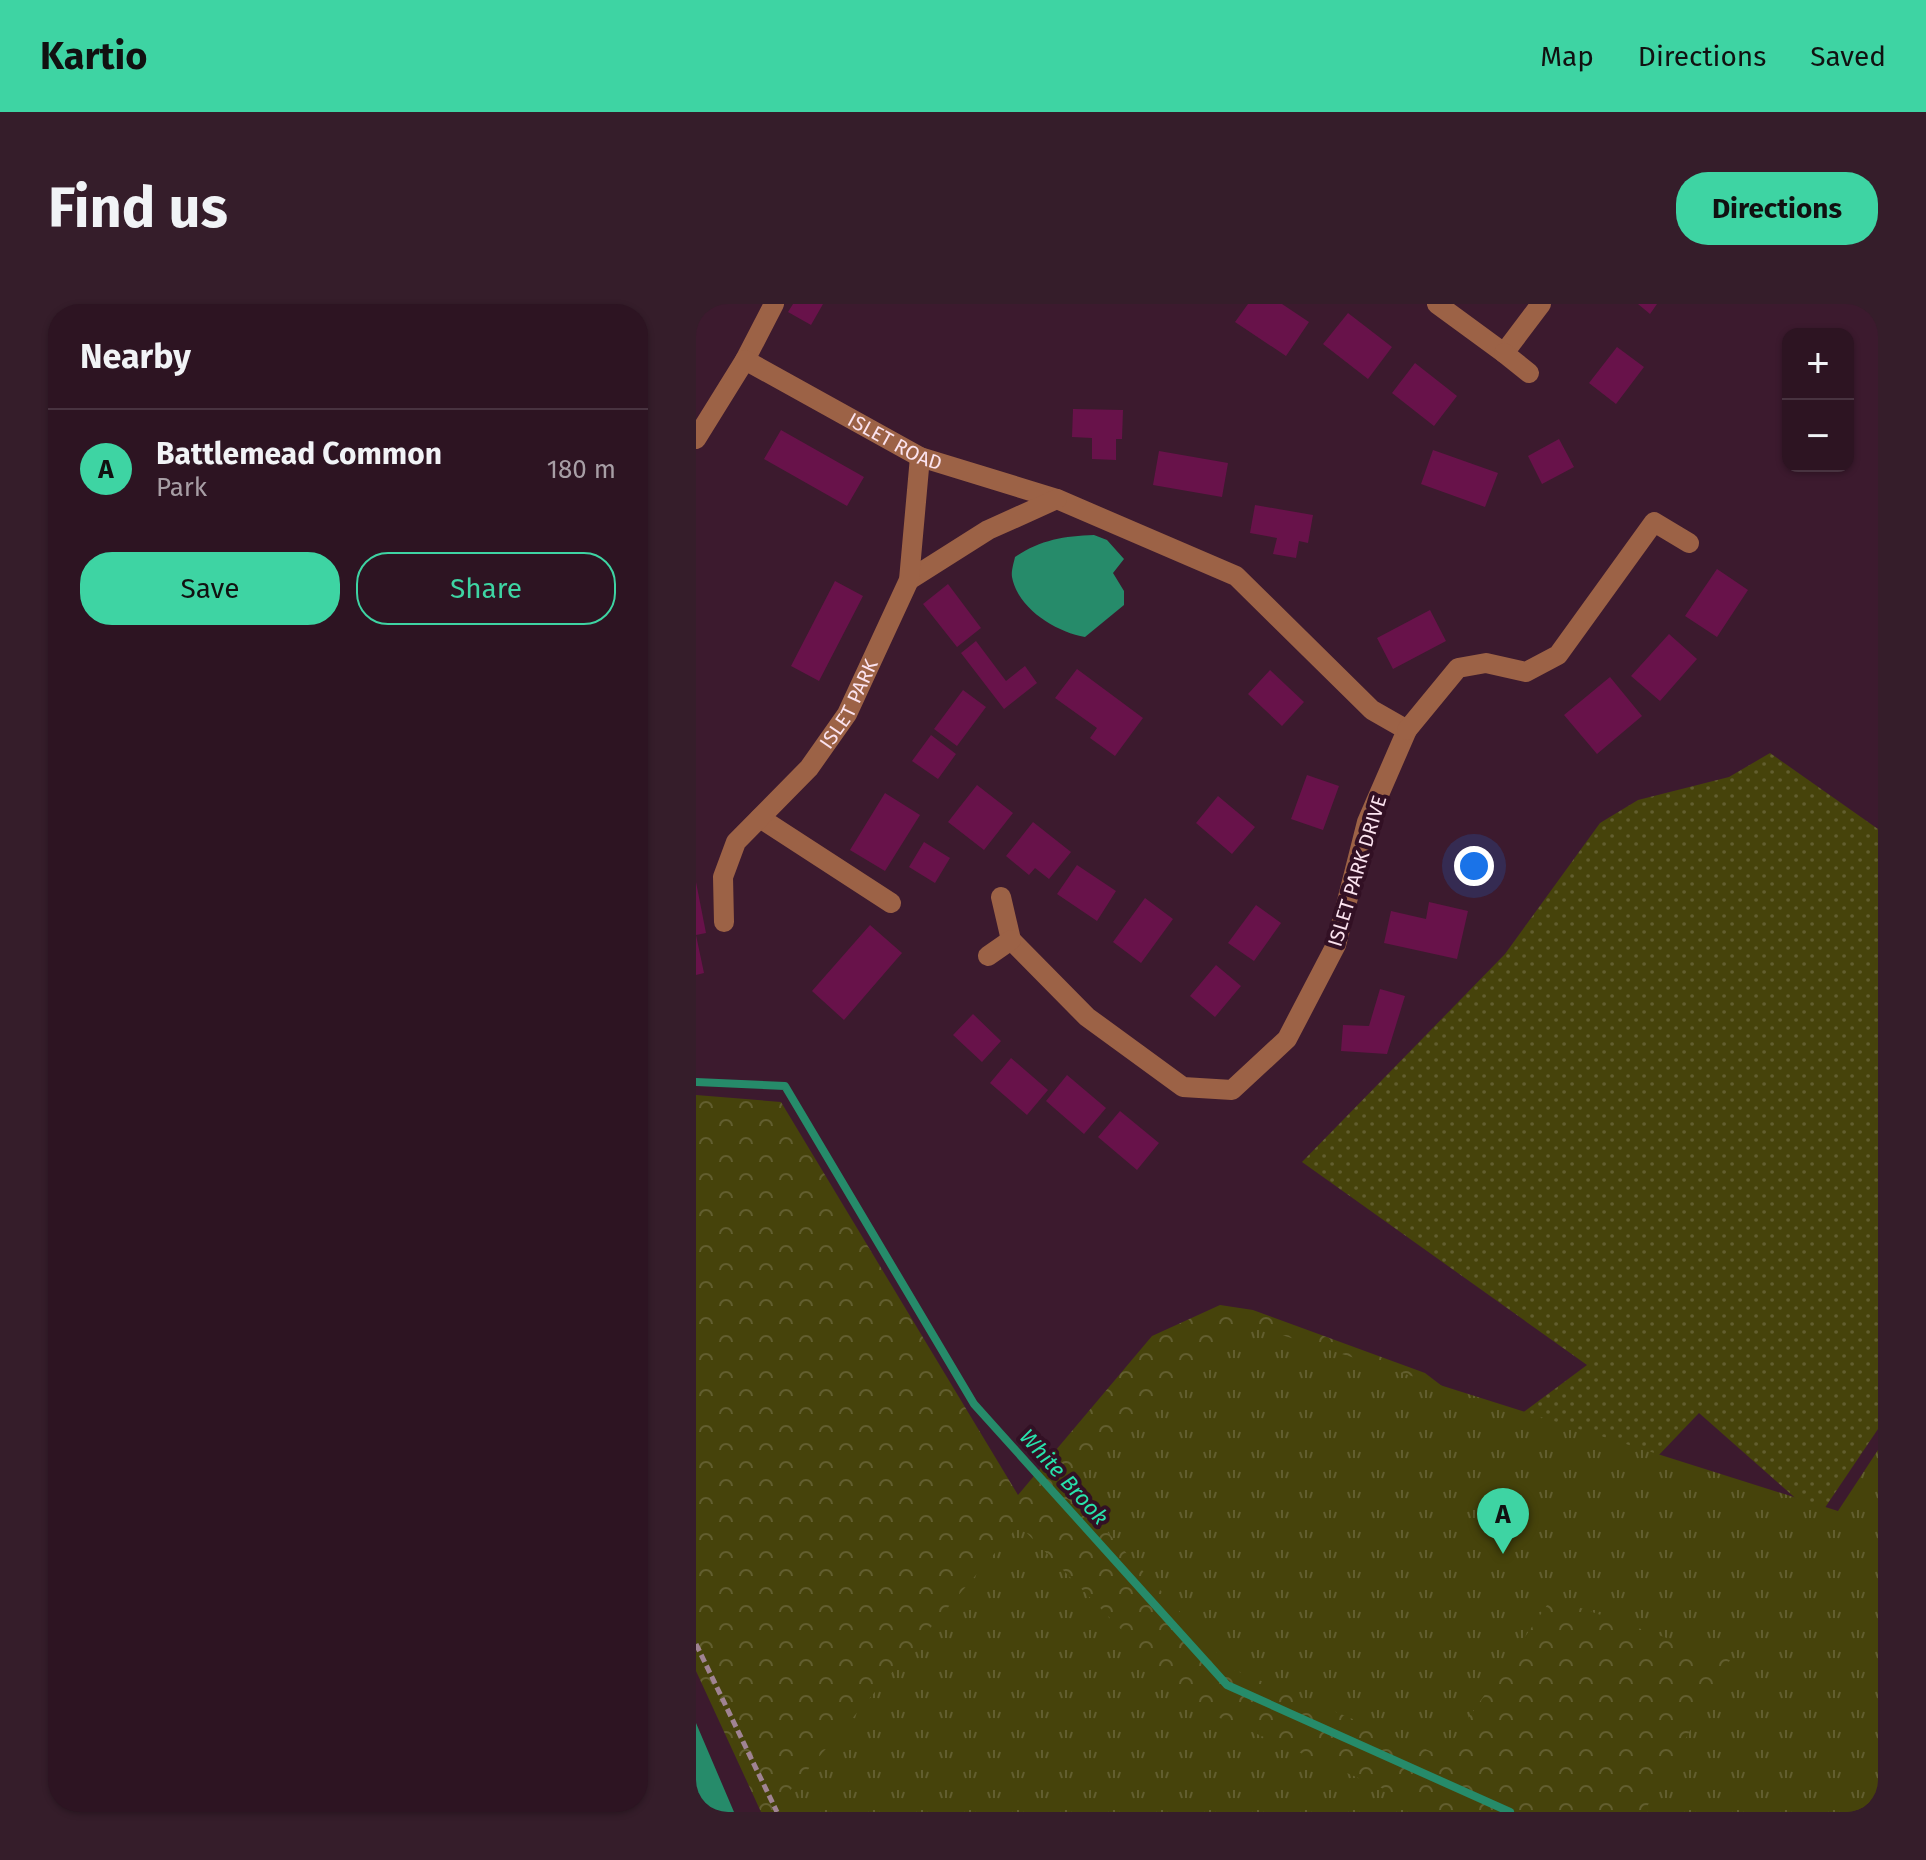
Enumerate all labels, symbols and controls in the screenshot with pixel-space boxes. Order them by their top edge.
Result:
text: Kartio [40,33,147,79]
text: Map [1540,40,1594,73]
text: Directions [1638,40,1766,73]
text: Saved [1810,40,1886,73]
button: Directions [1676,172,1878,245]
text: Find us [48,175,228,242]
map controls [1782,328,1854,472]
button: + [1782,328,1854,400]
text: Nearby [80,336,191,377]
button: − [1782,400,1854,472]
street label: ISLET ROAD [844,407,945,475]
text: Battlemead Common [156,436,442,472]
text: A [98,454,114,485]
text: 180 m [547,454,616,485]
text: Park [156,472,207,503]
button: Save [80,552,340,625]
button: Share [356,552,616,625]
street label: ISLET PARK [814,655,883,753]
street label: ISLET PARK DRIVE [1323,792,1391,950]
your location [1454,846,1494,886]
water label: White Brook [1014,1423,1114,1531]
pin: A [1477,1488,1529,1554]

